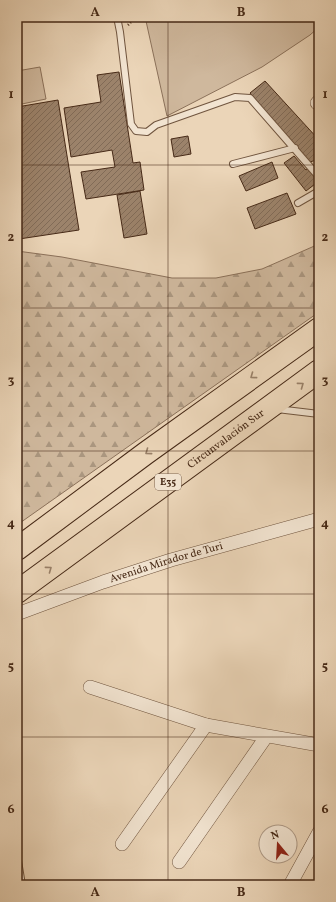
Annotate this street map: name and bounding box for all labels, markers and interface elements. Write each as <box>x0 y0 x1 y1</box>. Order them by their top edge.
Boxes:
text: A <box>90 4 100 22</box>
text: B <box>237 4 246 22</box>
text: 1 <box>8 86 14 104</box>
text: 1 <box>322 86 328 104</box>
text: 2 <box>8 229 15 247</box>
text: 2 <box>322 229 329 247</box>
one-way arrow <box>251 371 258 378</box>
text: 3 <box>8 372 15 390</box>
text: 3 <box>322 372 329 390</box>
one-way arrow <box>296 383 303 390</box>
street label: Circunvalación Sur <box>184 406 268 472</box>
one-way arrow <box>145 447 152 454</box>
road number: E35 <box>155 474 181 490</box>
text: 4 <box>7 515 15 533</box>
text: 4 <box>321 515 329 533</box>
street label: Avenida Mirador de Turi <box>108 538 225 587</box>
one-way arrow <box>44 567 51 574</box>
text: 5 <box>8 658 14 676</box>
text: 5 <box>322 658 328 676</box>
text: 6 <box>7 801 15 819</box>
text: 6 <box>321 801 329 819</box>
north arrow <box>258 824 298 864</box>
text: N <box>269 828 281 844</box>
text: A <box>90 884 100 902</box>
text: B <box>237 884 246 902</box>

